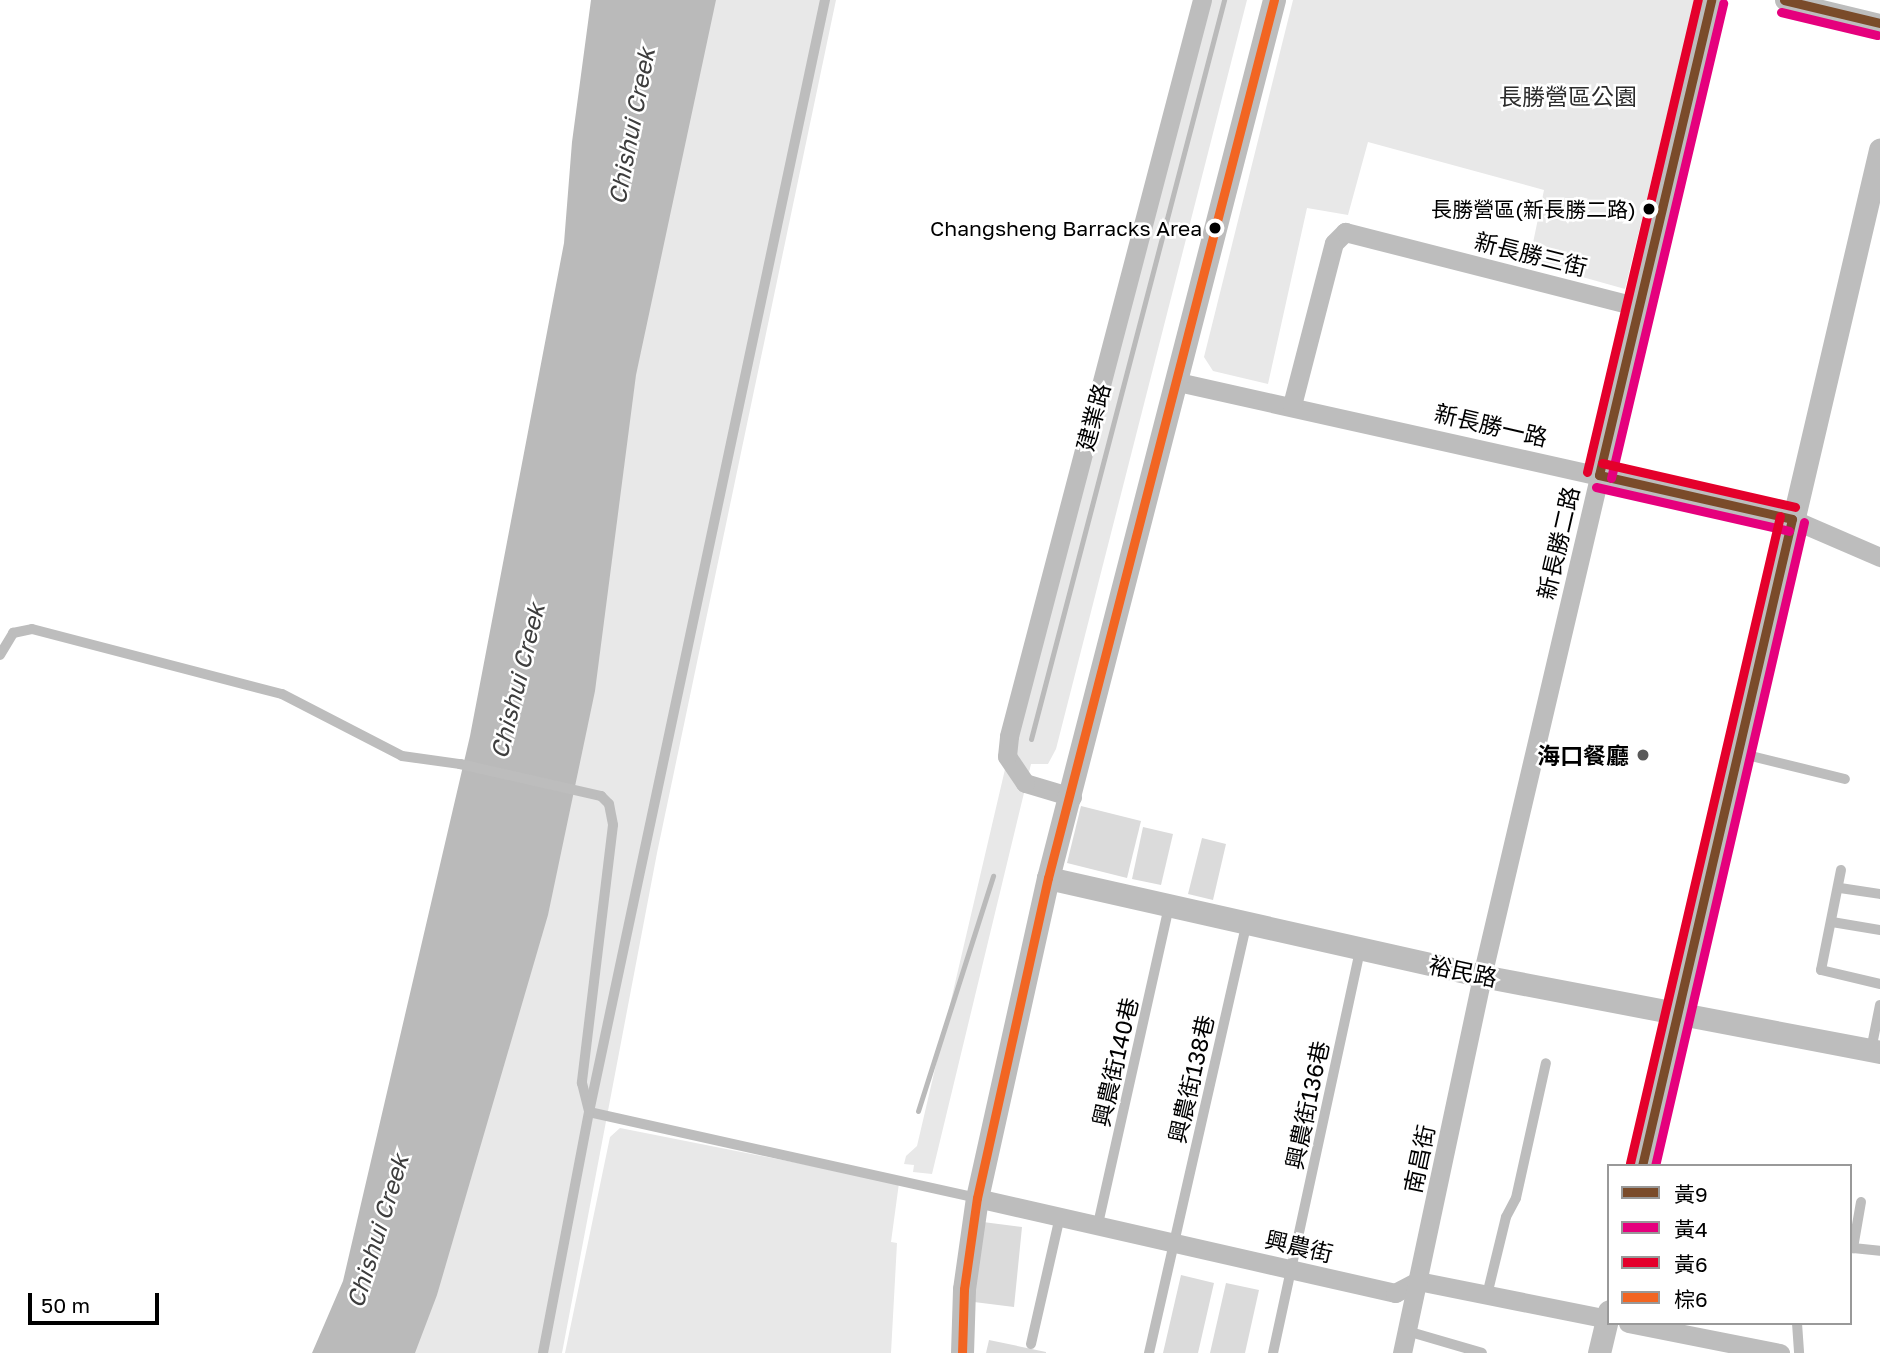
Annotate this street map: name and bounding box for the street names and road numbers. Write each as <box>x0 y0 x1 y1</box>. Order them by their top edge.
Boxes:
street label: 新長勝三街 <box>1472 227 1590 281</box>
street label: 建業路 <box>1071 380 1115 454</box>
street label: 新長勝一路 <box>1432 399 1550 451</box>
street label: 新長勝二路 <box>1532 484 1584 602</box>
street label: 裕民路 <box>1426 950 1500 992</box>
street label: 興農街140巷 <box>1087 995 1143 1129</box>
street label: 興農街138巷 <box>1163 1012 1219 1146</box>
street label: 興農街136巷 <box>1280 1038 1334 1172</box>
street label: 南昌街 <box>1398 1122 1440 1196</box>
street label: 興農街 <box>1262 1225 1336 1267</box>

